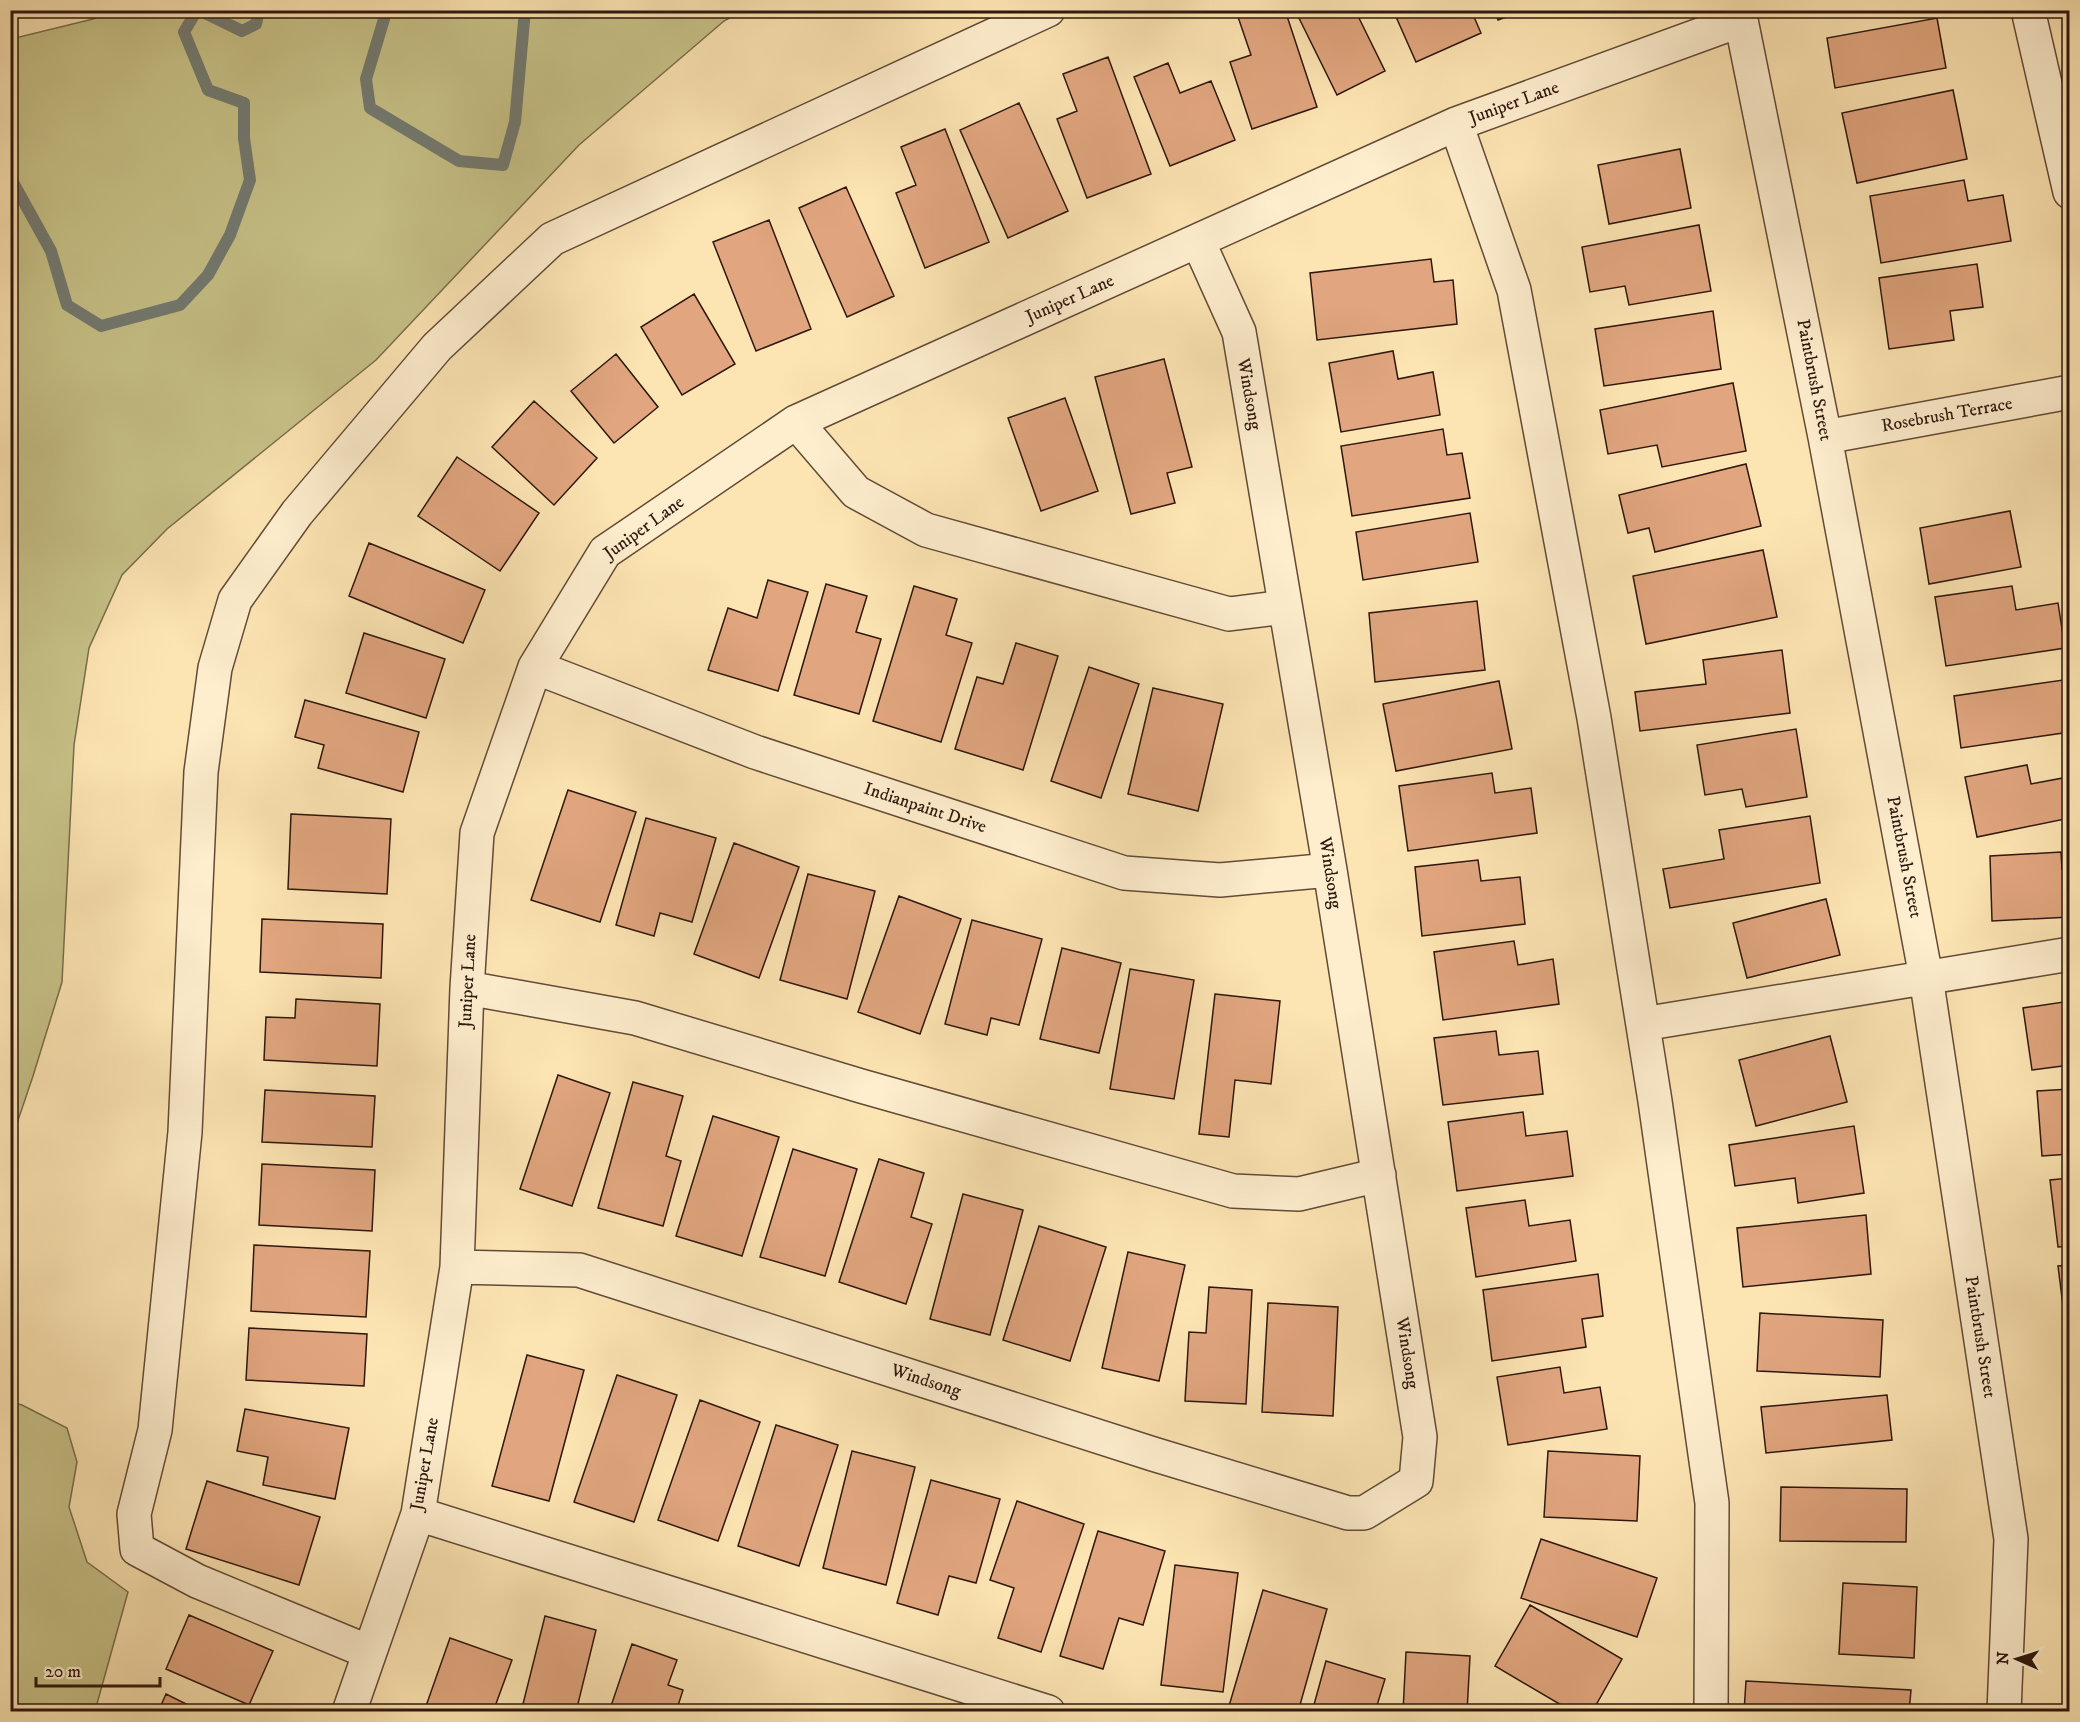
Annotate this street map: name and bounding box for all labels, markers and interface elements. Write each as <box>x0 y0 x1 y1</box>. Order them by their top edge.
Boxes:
street label: Juniper Lane <box>1464 77 1562 130</box>
street label: Juniper Lane <box>1021 270 1117 329</box>
street label: Paintbrush Street <box>1791 317 1837 443</box>
street label: Windsong <box>1232 355 1266 432</box>
street label: Rosebrush Terrace <box>1880 393 2014 437</box>
street label: Juniper Lane <box>598 491 689 566</box>
street label: Indianpaint Drive <box>861 778 989 838</box>
street label: Paintbrush Street <box>1881 794 1927 920</box>
street label: Windsong <box>1313 835 1347 911</box>
street label: Juniper Lane <box>454 933 481 1031</box>
street label: Paintbrush Street <box>1959 1274 2001 1400</box>
street label: Windsong <box>1390 1315 1424 1391</box>
street label: Windsong <box>887 1359 964 1403</box>
street label: Juniper Lane <box>406 1416 444 1514</box>
north arrow <box>1987 1629 2047 1689</box>
scale bar <box>36 1650 160 1688</box>
text: N <box>1993 1651 2013 1665</box>
text: 20 m <box>45 1661 81 1683</box>

